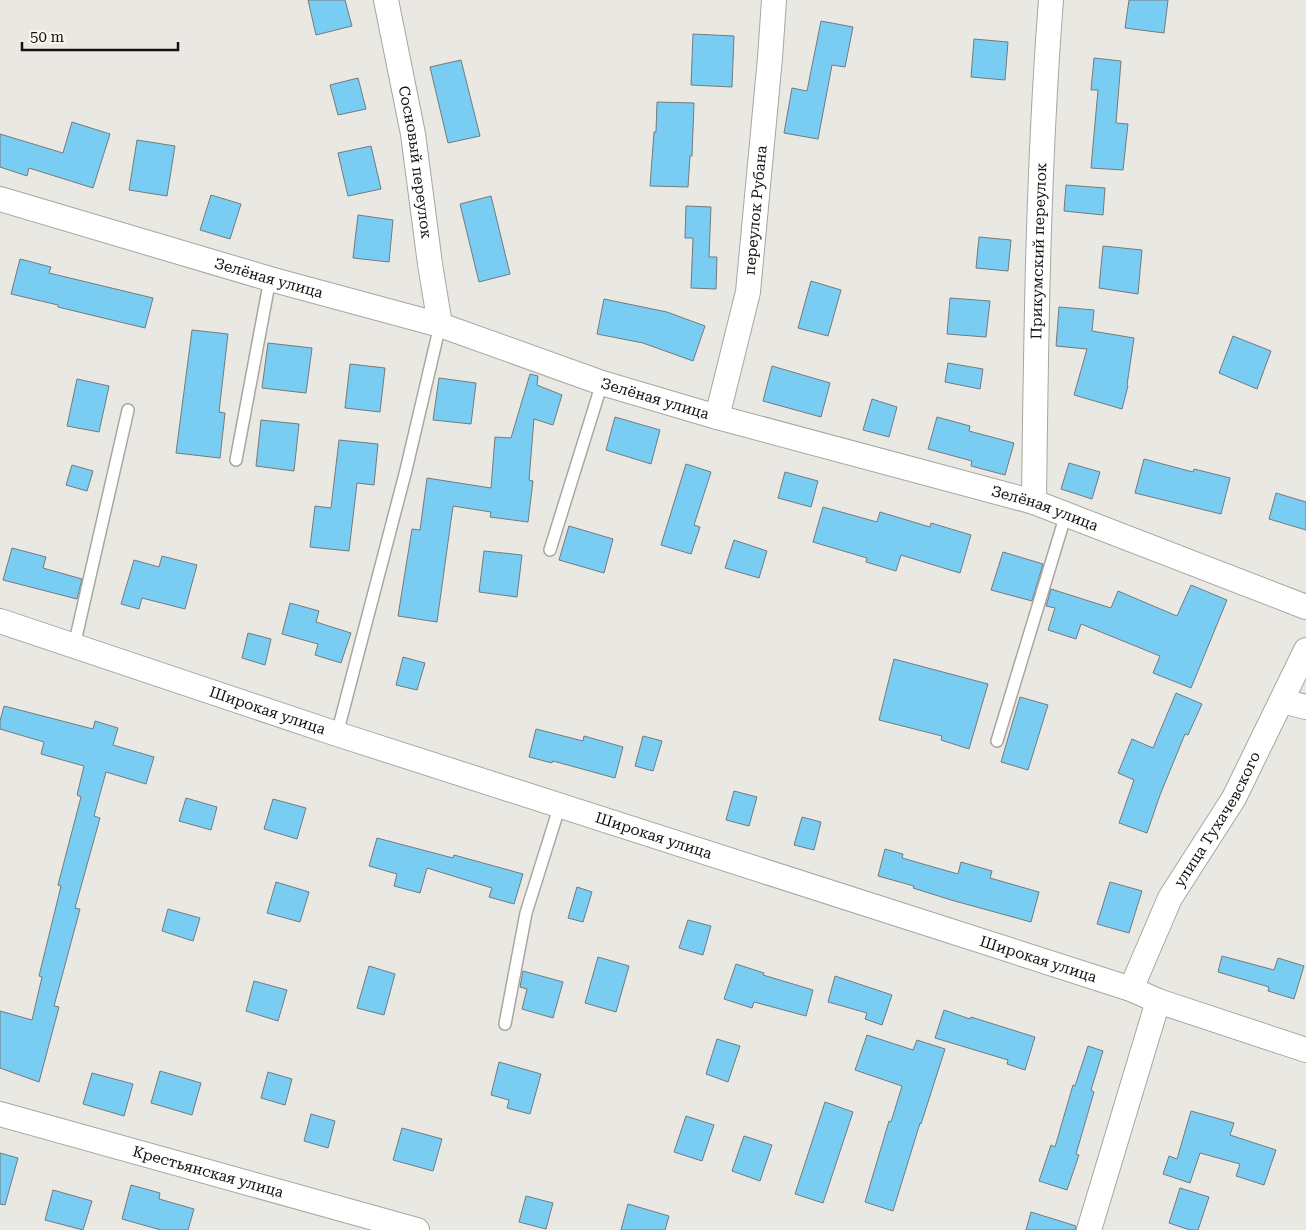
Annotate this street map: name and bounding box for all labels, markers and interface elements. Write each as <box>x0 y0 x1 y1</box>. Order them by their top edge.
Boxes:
scale bar <box>22 20 179 52</box>
text: 50 m <box>30 28 65 46</box>
street label: Сосновый переулок <box>394 84 436 240</box>
street label: переулок Рубана <box>741 144 771 276</box>
street label: Прикумский переулок <box>1027 162 1050 340</box>
street label: Зелёная улица <box>212 254 325 302</box>
street label: Зелёная улица <box>599 374 711 423</box>
street label: Зелёная улица <box>989 482 1101 535</box>
street label: Широкая улица <box>207 683 328 739</box>
street label: улица Тухачевского <box>1170 749 1264 891</box>
street label: Широкая улица <box>593 809 714 863</box>
street label: Широкая улица <box>978 932 1099 986</box>
street label: Крестьянская улица <box>131 1142 286 1201</box>

